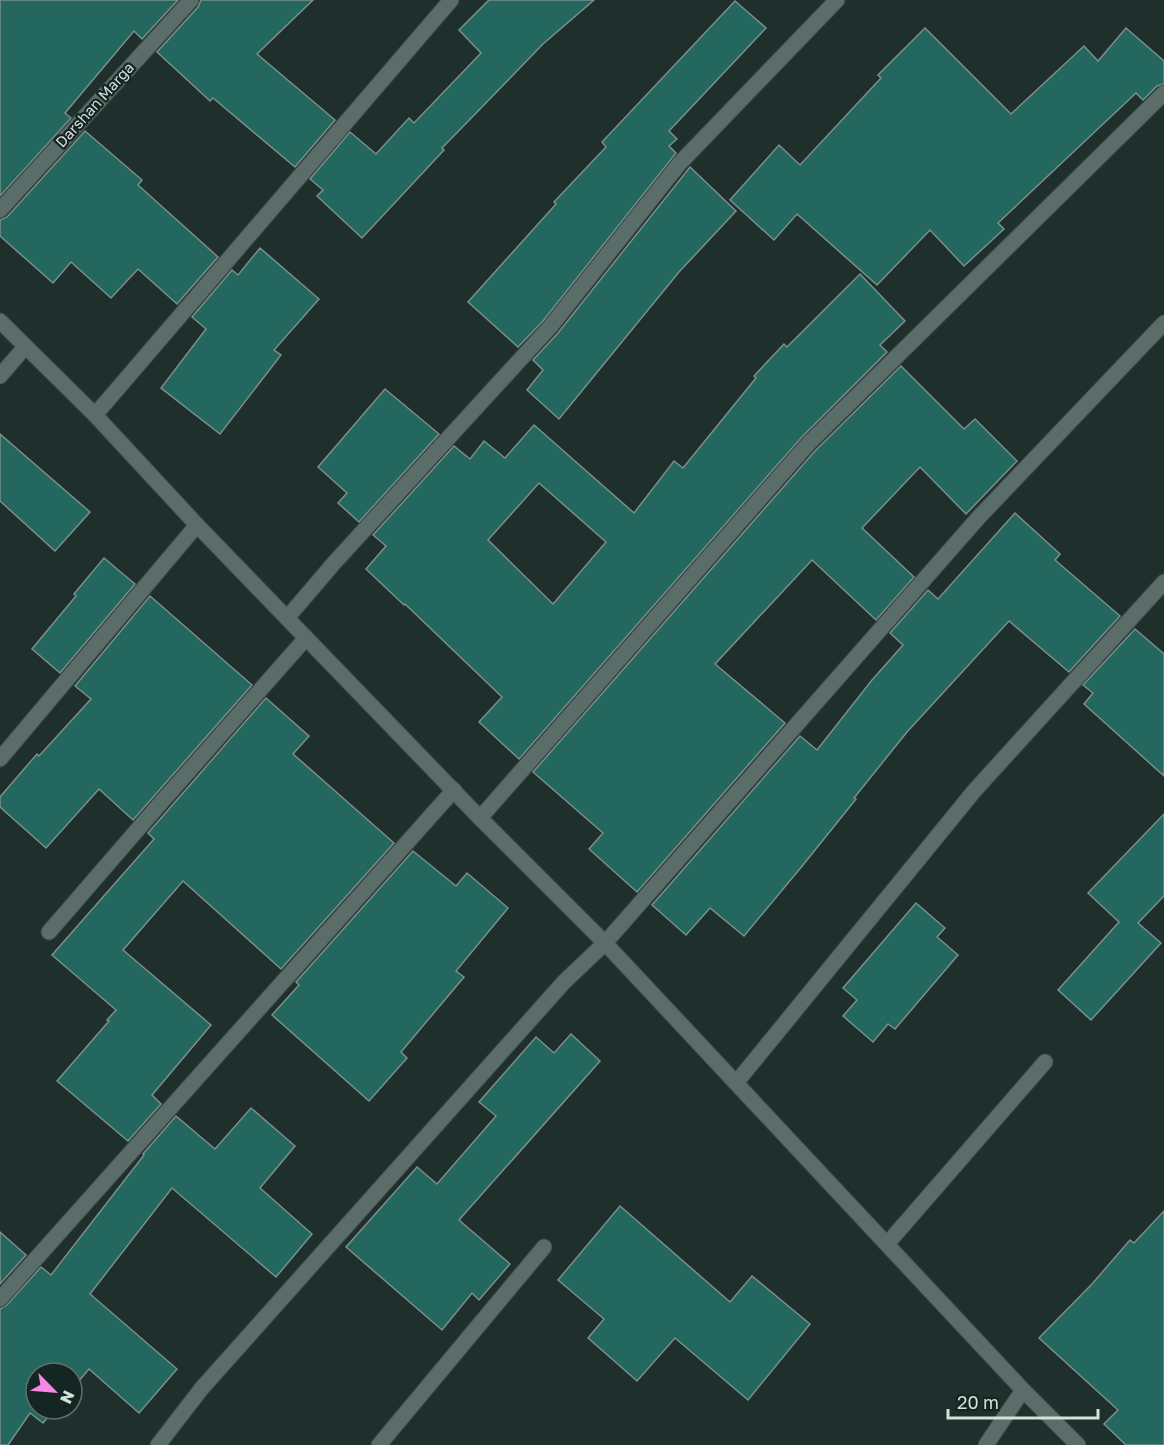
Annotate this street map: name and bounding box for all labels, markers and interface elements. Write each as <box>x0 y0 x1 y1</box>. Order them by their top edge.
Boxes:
street label: Darshan Marga <box>51 58 137 151</box>
north arrow <box>24 1361 84 1421</box>
scale bar <box>948 1382 1098 1420</box>
text: N <box>56 1388 79 1407</box>
text: 20 m <box>957 1391 999 1413</box>

